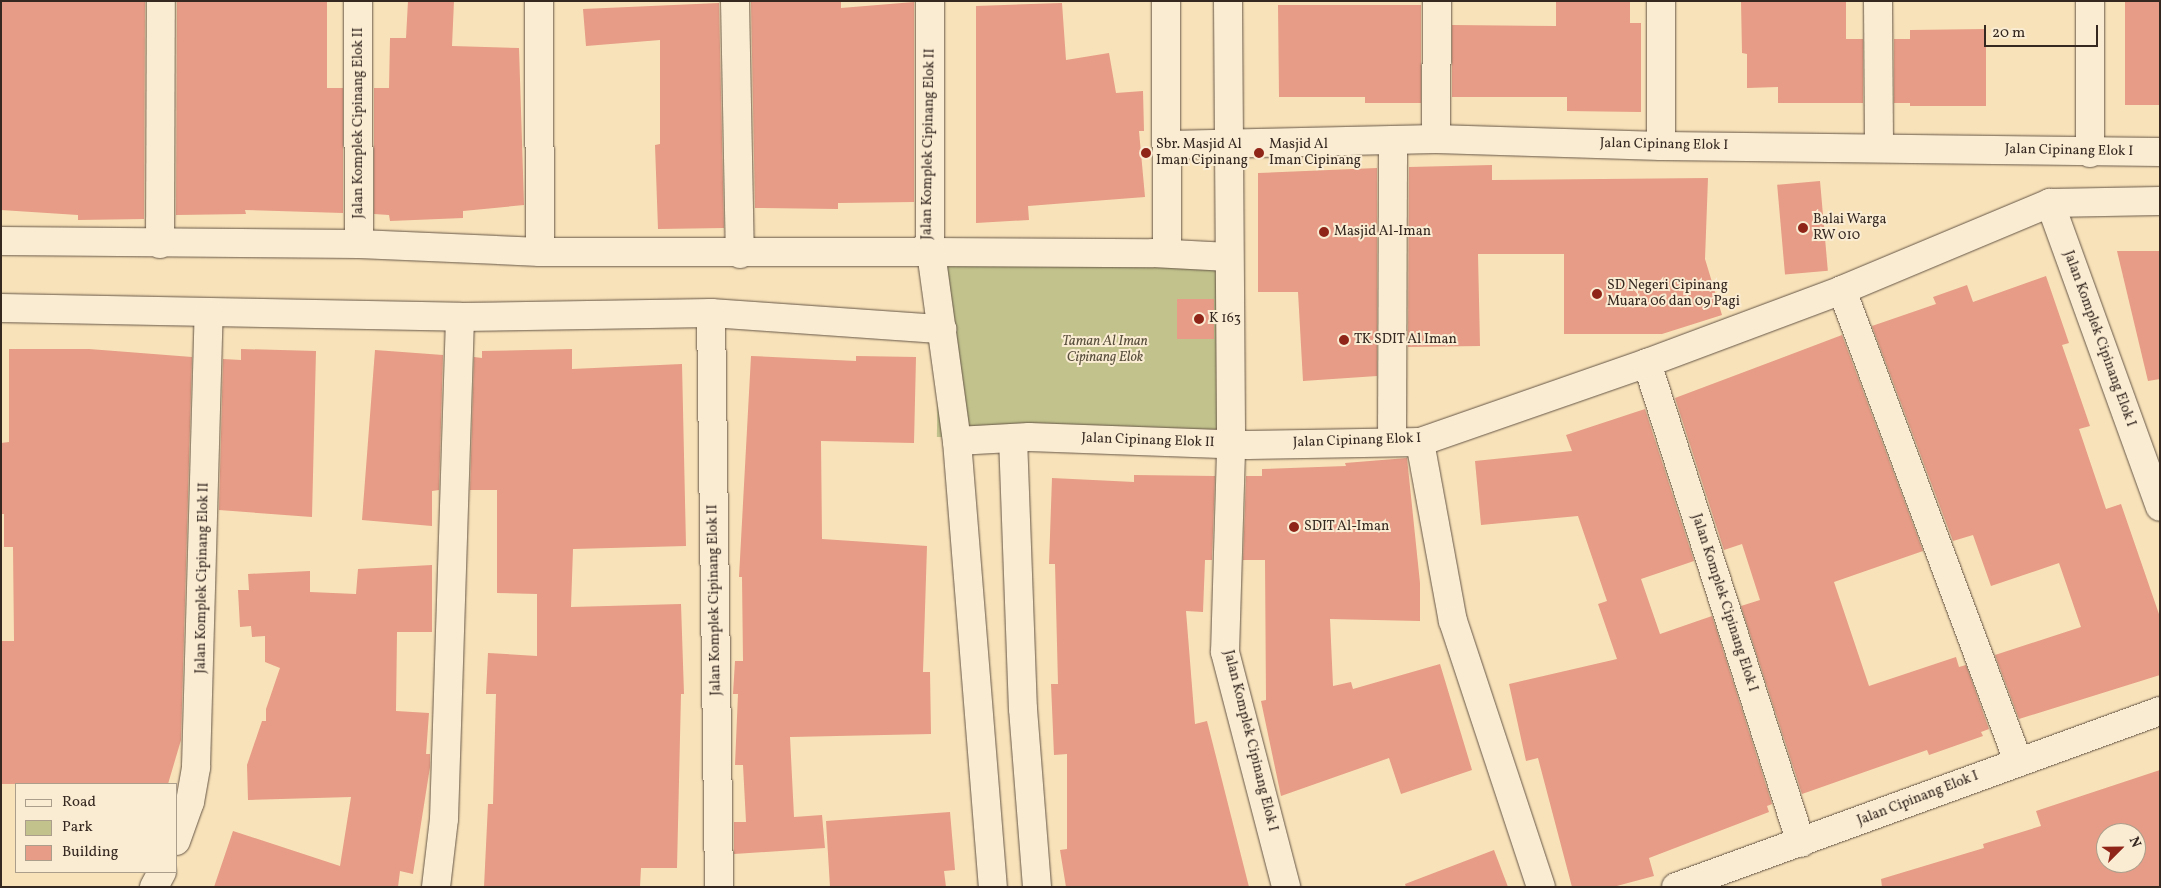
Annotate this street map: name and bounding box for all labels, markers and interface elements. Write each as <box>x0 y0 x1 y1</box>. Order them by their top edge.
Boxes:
scale bar <box>1986 15 2100 47</box>
text: 20 m <box>1992 23 2025 44</box>
street label: Jalan Komplek Cipinang Elok II <box>351 27 367 219</box>
street label: Jalan Komplek Cipinang Elok II <box>919 48 939 240</box>
street label: Jalan Cipinang Elok I <box>1600 135 1728 155</box>
place label: Sbr. Masjid Al Iman Cipinang <box>1156 137 1248 170</box>
place label: Masjid Al Iman Cipinang <box>1269 137 1361 170</box>
street label: Jalan Cipinang Elok I <box>2005 141 2133 161</box>
marker: Sbr. Masjid Al Iman Cipinang <box>1140 147 1152 159</box>
marker: Masjid Al Iman Cipinang <box>1253 147 1265 159</box>
place label: Balai Warga RW 010 <box>1813 212 1887 244</box>
marker: Balai Warga RW 010 <box>1797 222 1809 234</box>
place label: Masjid Al-Iman <box>1334 224 1431 240</box>
marker: Masjid Al-Iman <box>1318 226 1330 238</box>
street label: Jalan Komplek Cipinang Elok I <box>2059 249 2139 429</box>
place label: SD Negeri Cipinang Muara 06 dan 09 Pagi <box>1607 278 1740 310</box>
marker: SD Negeri Cipinang Muara 06 dan 09 Pagi <box>1591 288 1603 300</box>
place label: K 163 <box>1209 311 1241 327</box>
marker: K 163 <box>1193 313 1205 325</box>
place label: TK SDIT Al Iman <box>1354 332 1457 348</box>
park label: Taman Al Iman Cipinang Elok <box>1062 334 1148 367</box>
marker: TK SDIT Al Iman <box>1338 334 1350 346</box>
street label: Jalan Cipinang Elok II <box>1081 430 1215 452</box>
street label: Jalan Cipinang Elok I <box>1293 430 1421 452</box>
street label: Jalan Komplek Cipinang Elok II <box>193 482 213 674</box>
street label: Jalan Komplek Cipinang Elok II <box>705 504 725 696</box>
street label: Jalan Komplek Cipinang Elok I <box>1687 512 1761 694</box>
place label: SDIT Al-Iman <box>1304 519 1390 535</box>
marker: SDIT Al-Iman <box>1288 521 1300 533</box>
street label: Jalan Komplek Cipinang Elok I <box>1219 649 1281 833</box>
street label: Jalan Cipinang Elok I <box>1855 768 1981 830</box>
legend <box>15 783 178 873</box>
text: Road <box>62 792 96 813</box>
text: Park <box>62 817 93 838</box>
north arrow <box>2096 823 2146 873</box>
text: N <box>2124 834 2145 851</box>
text: Building <box>62 842 118 863</box>

